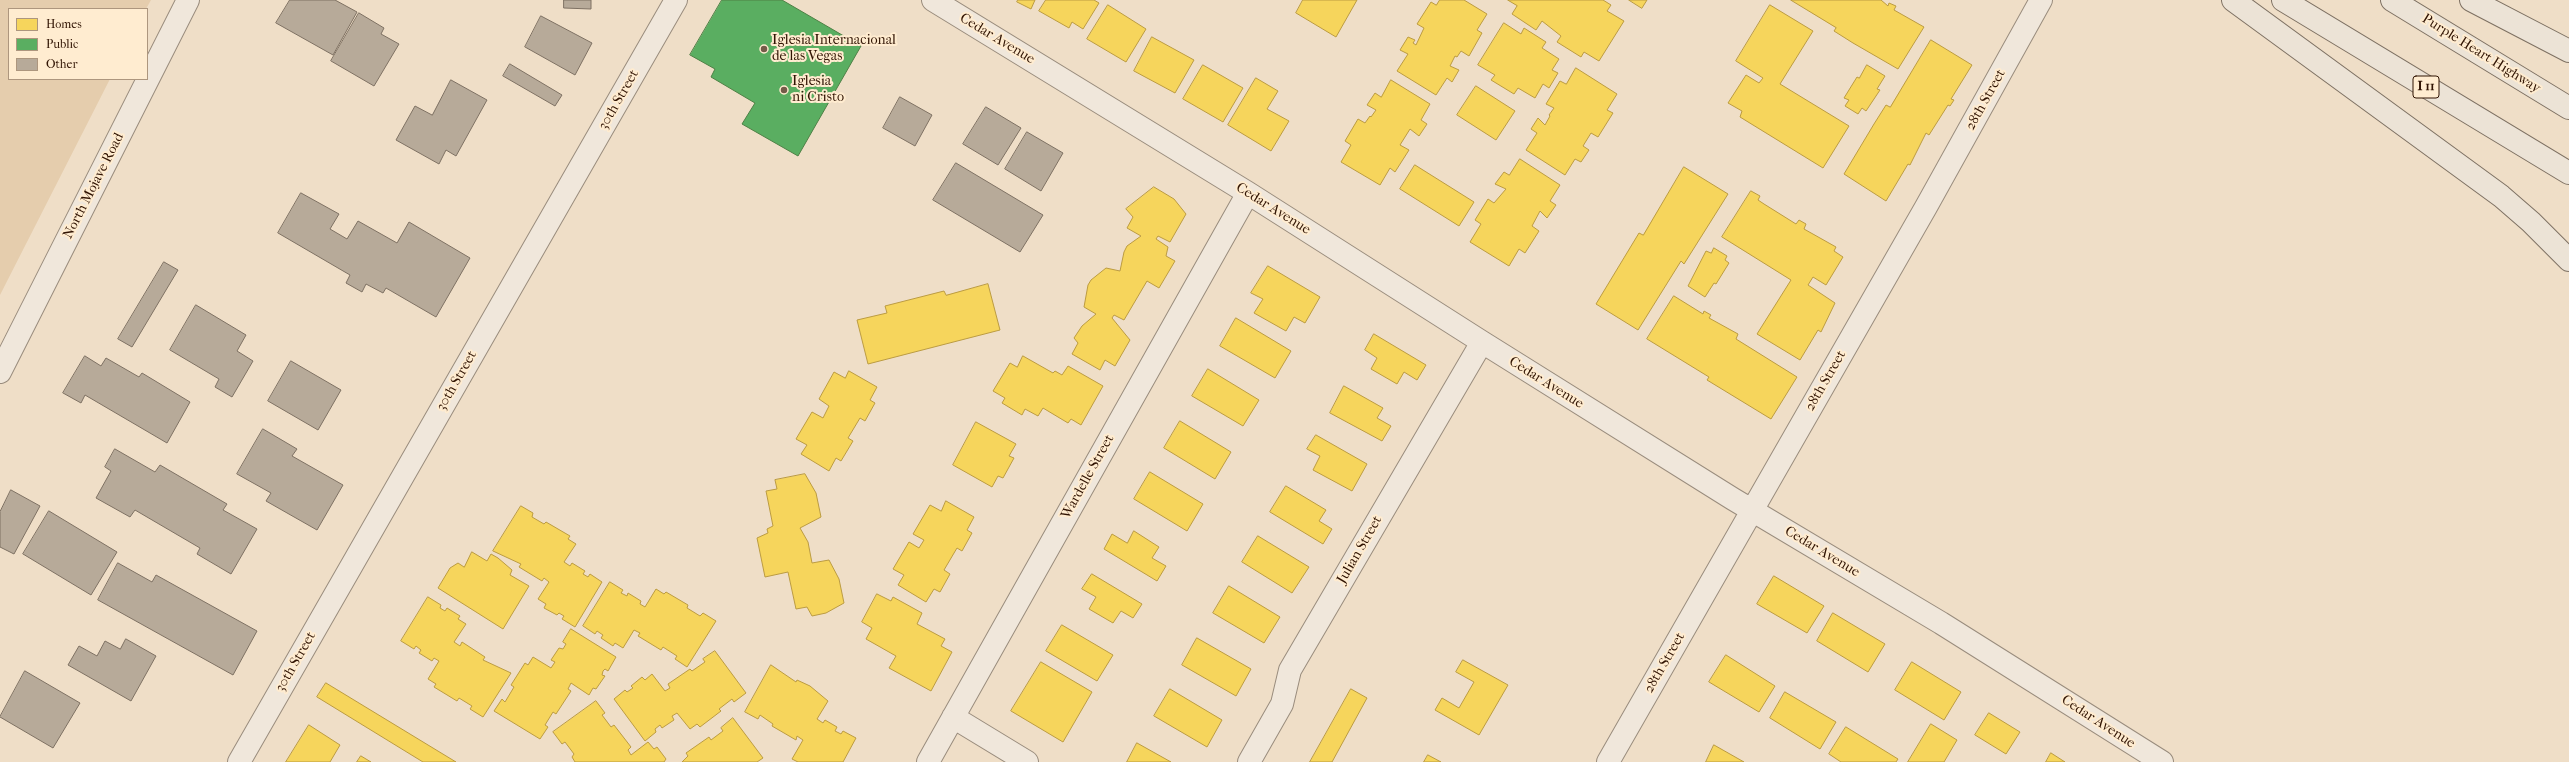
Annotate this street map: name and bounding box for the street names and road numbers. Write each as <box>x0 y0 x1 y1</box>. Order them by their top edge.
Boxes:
street label: Cedar Avenue <box>956 10 1038 68</box>
street label: Purple Heart Highway <box>2419 11 2543 97</box>
street label: 30th Street <box>595 67 643 133</box>
street label: 28th Street <box>1962 67 2010 133</box>
road number: I 11 <box>2413 76 2439 98</box>
street label: North Mojave Road <box>60 130 128 242</box>
street label: Cedar Avenue <box>1233 179 1313 239</box>
street label: 30th Street <box>433 348 481 414</box>
street label: 28th Street <box>1802 348 1850 414</box>
street label: Cedar Avenue <box>1506 353 1586 413</box>
street label: Wardelle Street <box>1058 432 1118 522</box>
street label: Julian Street <box>1334 513 1386 587</box>
street label: Cedar Avenue <box>1781 523 1863 581</box>
street label: 30th Street <box>272 629 320 695</box>
street label: 28th Street <box>1641 630 1689 696</box>
street label: Cedar Avenue <box>2058 692 2138 752</box>

